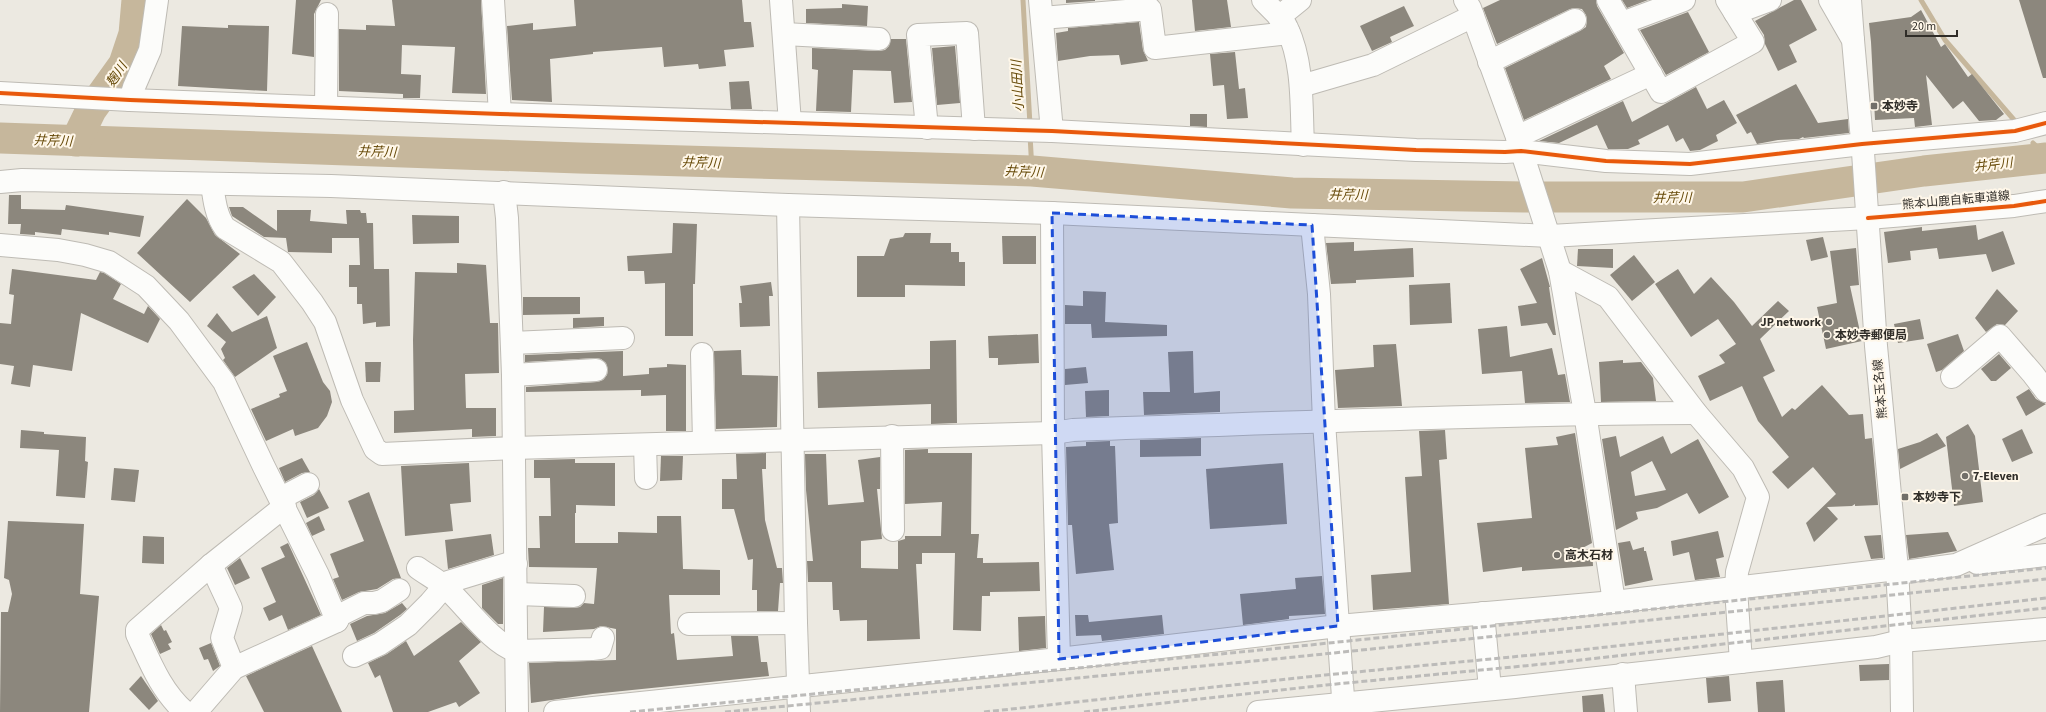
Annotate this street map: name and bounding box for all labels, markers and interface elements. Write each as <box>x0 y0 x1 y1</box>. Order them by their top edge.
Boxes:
scale bar <box>1906 12 1957 38</box>
text: 20 m <box>1912 18 1936 35</box>
water label: 麹川 <box>102 57 133 90</box>
water label: 小山田川 <box>1008 58 1028 112</box>
place label: 本妙寺 <box>1882 98 1918 115</box>
marker: 本妙寺 <box>1869 101 1879 111</box>
water label: 井芹川 <box>33 131 75 151</box>
water label: 井芹川 <box>357 142 399 162</box>
water label: 井芹川 <box>681 153 723 173</box>
water label: 井芹川 <box>1973 154 2015 176</box>
water label: 井芹川 <box>1004 162 1046 182</box>
water label: 井芹川 <box>1328 186 1370 204</box>
street label: 熊本山鹿自転車道線 <box>1902 187 2011 214</box>
water label: 井芹川 <box>1652 189 1693 207</box>
place label: JP network <box>1761 314 1821 331</box>
marker: JP network <box>1824 317 1834 327</box>
place label: 本妙寺郵便局 <box>1835 327 1907 344</box>
marker: 本妙寺郵便局 <box>1822 330 1832 340</box>
street label: 熊本玉名線 <box>1869 358 1892 420</box>
place label: 7-Eleven <box>1973 468 2019 485</box>
marker: 7-Eleven <box>1960 471 1970 481</box>
place label: 本妙寺下 <box>1913 489 1961 506</box>
marker: 本妙寺下 <box>1900 492 1910 502</box>
place label: 高木石材 <box>1565 547 1613 564</box>
marker: 高木石材 <box>1552 550 1562 560</box>

